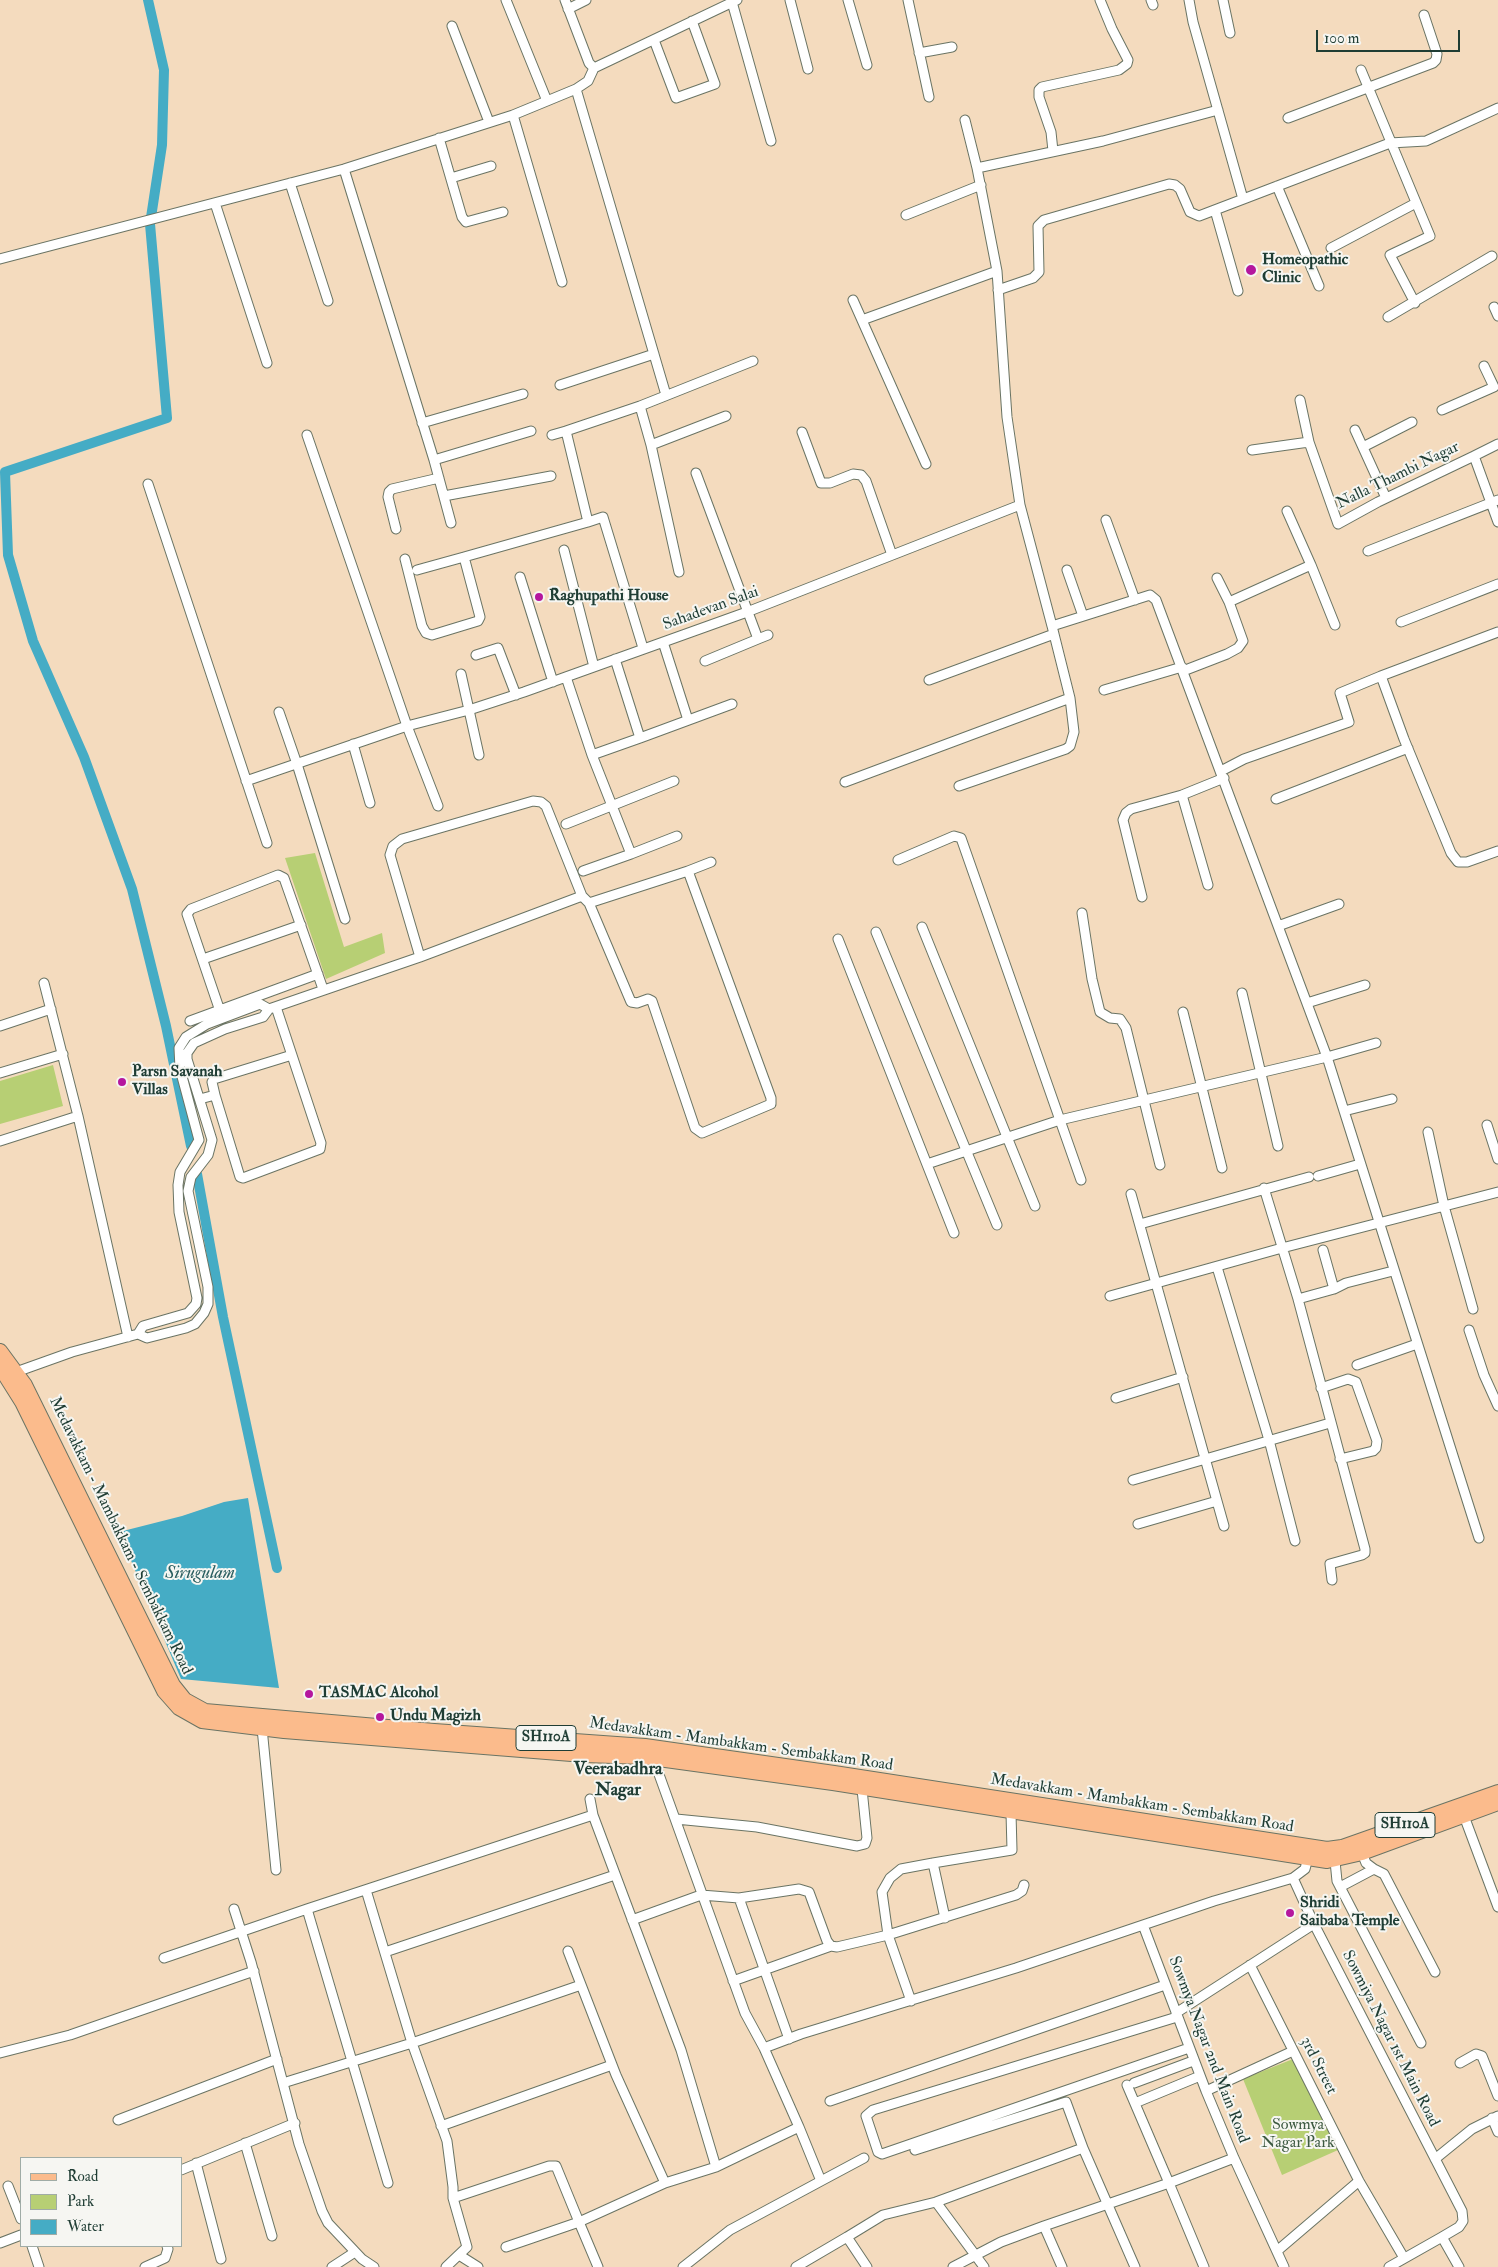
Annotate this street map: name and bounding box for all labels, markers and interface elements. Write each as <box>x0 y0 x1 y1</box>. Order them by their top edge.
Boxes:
scale bar <box>1318 20 1462 52</box>
text: 100 m <box>1324 29 1359 48</box>
place label: Homeopathic Clinic <box>1262 251 1348 289</box>
marker: Homeopathic Clinic <box>1244 263 1258 277</box>
street label: Nalla Thambi Nagar <box>1333 438 1463 514</box>
street label: Sahadevan Salai <box>661 583 761 635</box>
place label: Raghupathi House <box>549 587 668 607</box>
marker: Raghupathi House <box>533 591 545 603</box>
place label: Parsn Savanah Villas <box>132 1063 222 1101</box>
marker: Parsn Savanah Villas <box>116 1076 128 1088</box>
street label: Medavakkam - Mambakkam - Sembakkam Road <box>44 1394 196 1678</box>
water label: Sirugulam <box>165 1563 235 1585</box>
place label: TASMAC Alcohol <box>319 1684 438 1704</box>
marker: TASMAC Alcohol <box>303 1688 315 1700</box>
place label: Undu Magizh <box>390 1707 481 1727</box>
marker: Undu Magizh <box>374 1711 386 1723</box>
street label: Medavakkam - Mambakkam - Sembakkam Road <box>588 1714 894 1776</box>
road number: SH110A <box>516 1726 576 1750</box>
district label: Veerabadhra Nagar <box>573 1759 663 1802</box>
street label: Medavakkam - Mambakkam - Sembakkam Road <box>989 1771 1295 1837</box>
road number: SH110A <box>1375 1812 1435 1838</box>
place label: Shridi Saibaba Temple <box>1300 1894 1400 1932</box>
marker: Shridi Saibaba Temple <box>1284 1907 1296 1919</box>
street label: Sowmiya Nagar 1st Main Road <box>1337 1948 1443 2130</box>
street label: Sowmya Nagar 2nd Main Road <box>1163 1954 1253 2146</box>
street label: 3rd Street <box>1295 2034 1341 2098</box>
park label: Sowmya Nagar Park <box>1261 2116 1335 2154</box>
legend <box>20 2157 182 2247</box>
text: Road <box>67 2167 98 2186</box>
text: Park <box>67 2192 94 2211</box>
text: Water <box>67 2217 104 2236</box>

